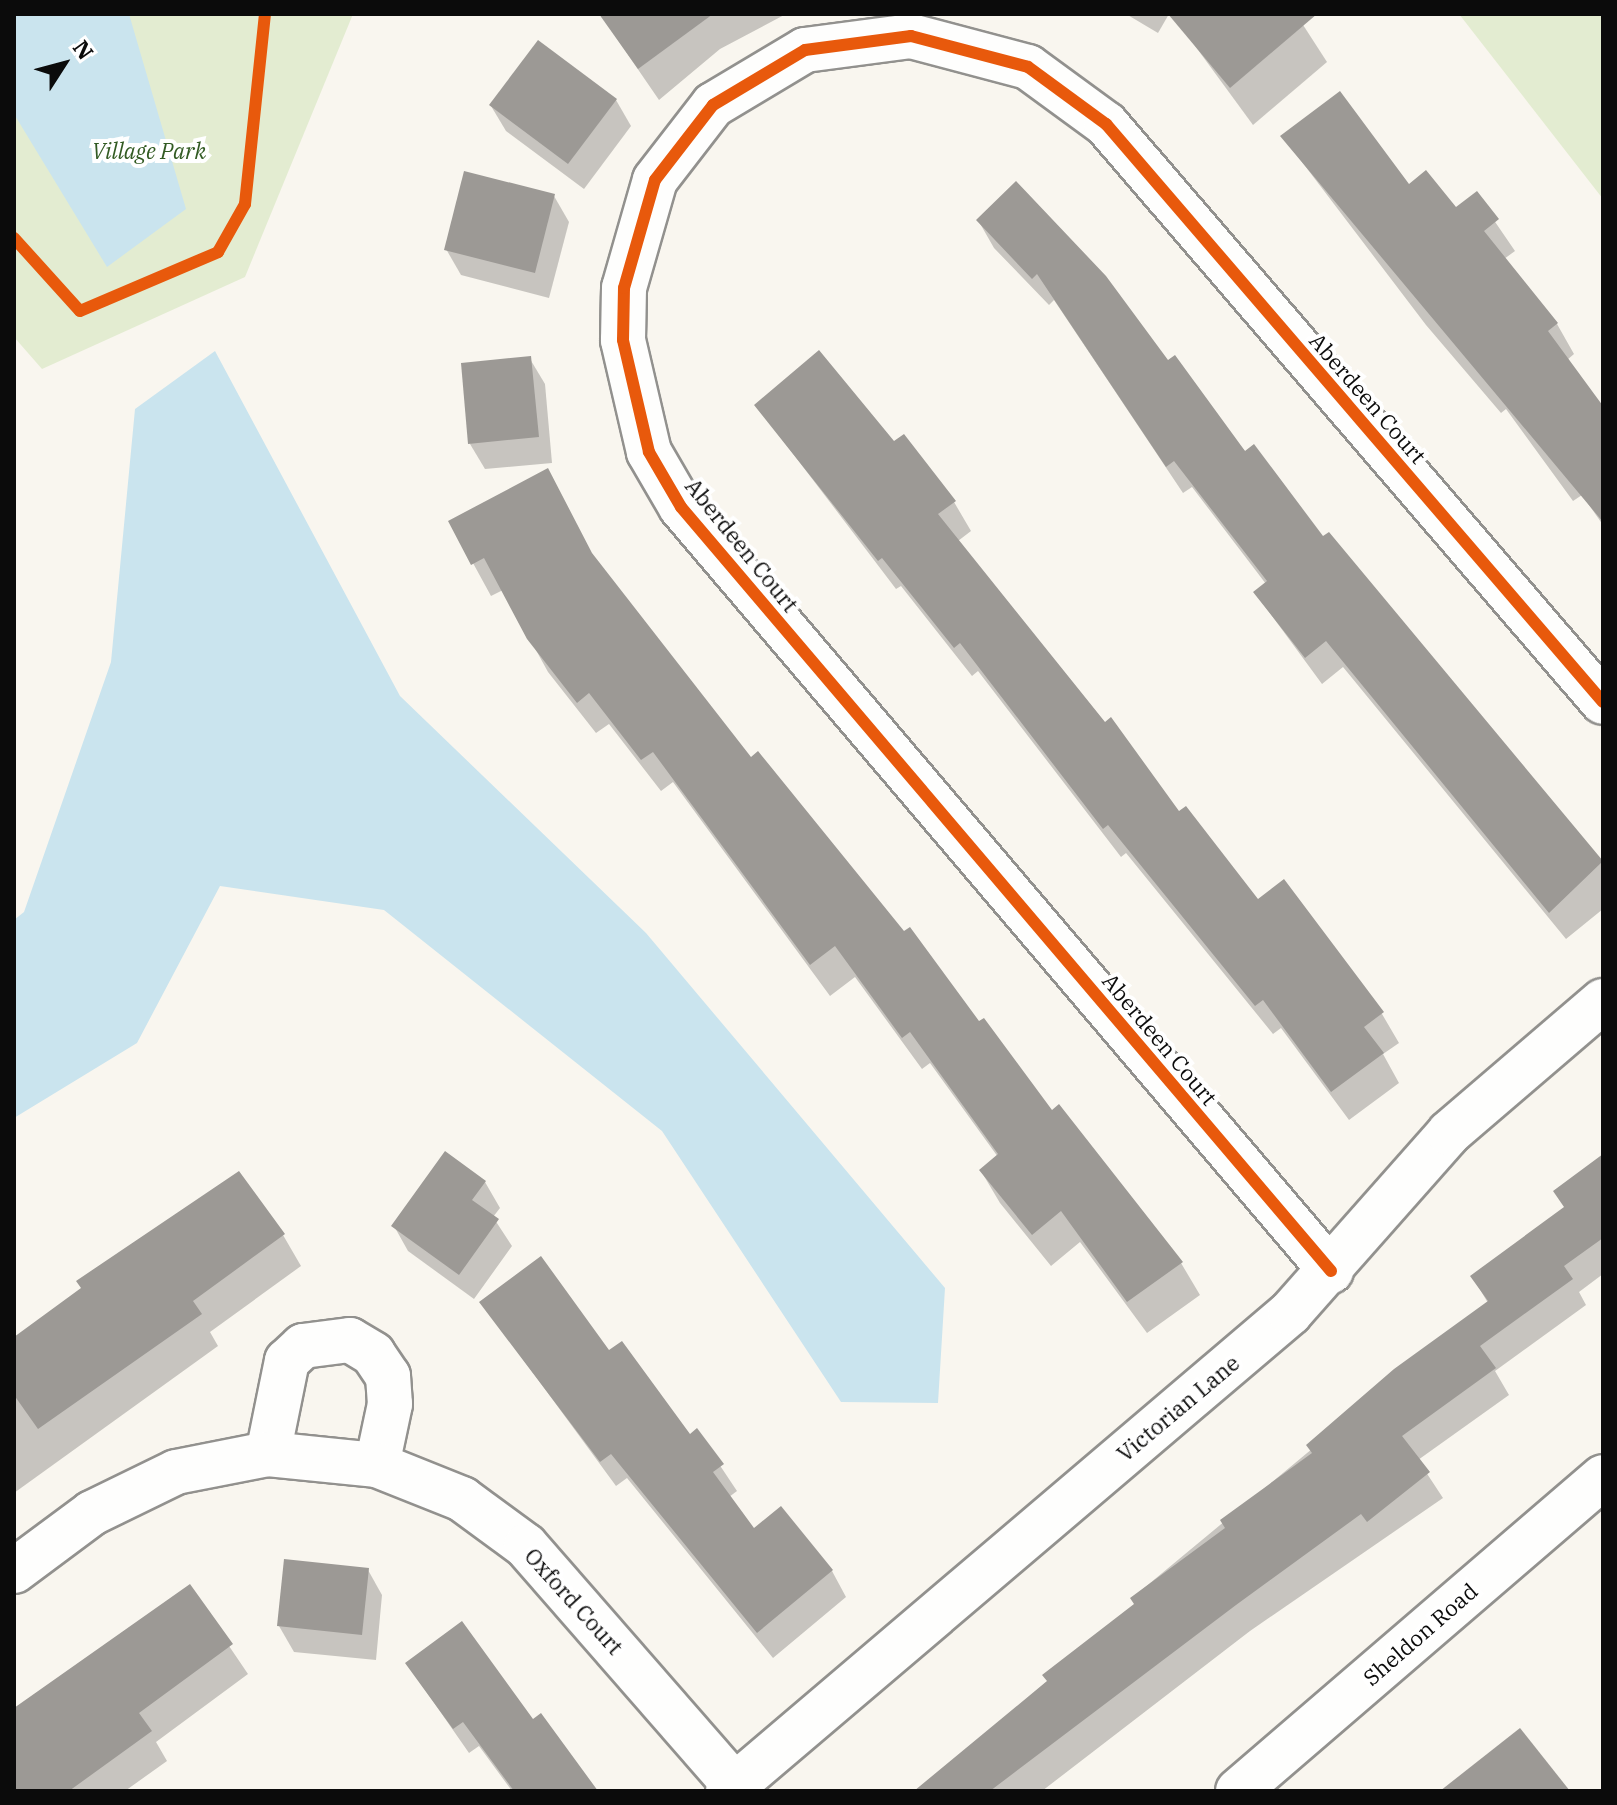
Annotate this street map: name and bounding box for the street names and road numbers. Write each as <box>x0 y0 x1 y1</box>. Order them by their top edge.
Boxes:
street label: Aberdeen Court <box>1304 327 1432 469</box>
street label: Aberdeen Court <box>680 473 804 617</box>
street label: Aberdeen Court <box>1097 968 1223 1110</box>
street label: Victorian Lane <box>1112 1349 1244 1467</box>
street label: Oxford Court <box>519 1542 629 1660</box>
street label: Sheldon Road <box>1358 1577 1482 1691</box>

